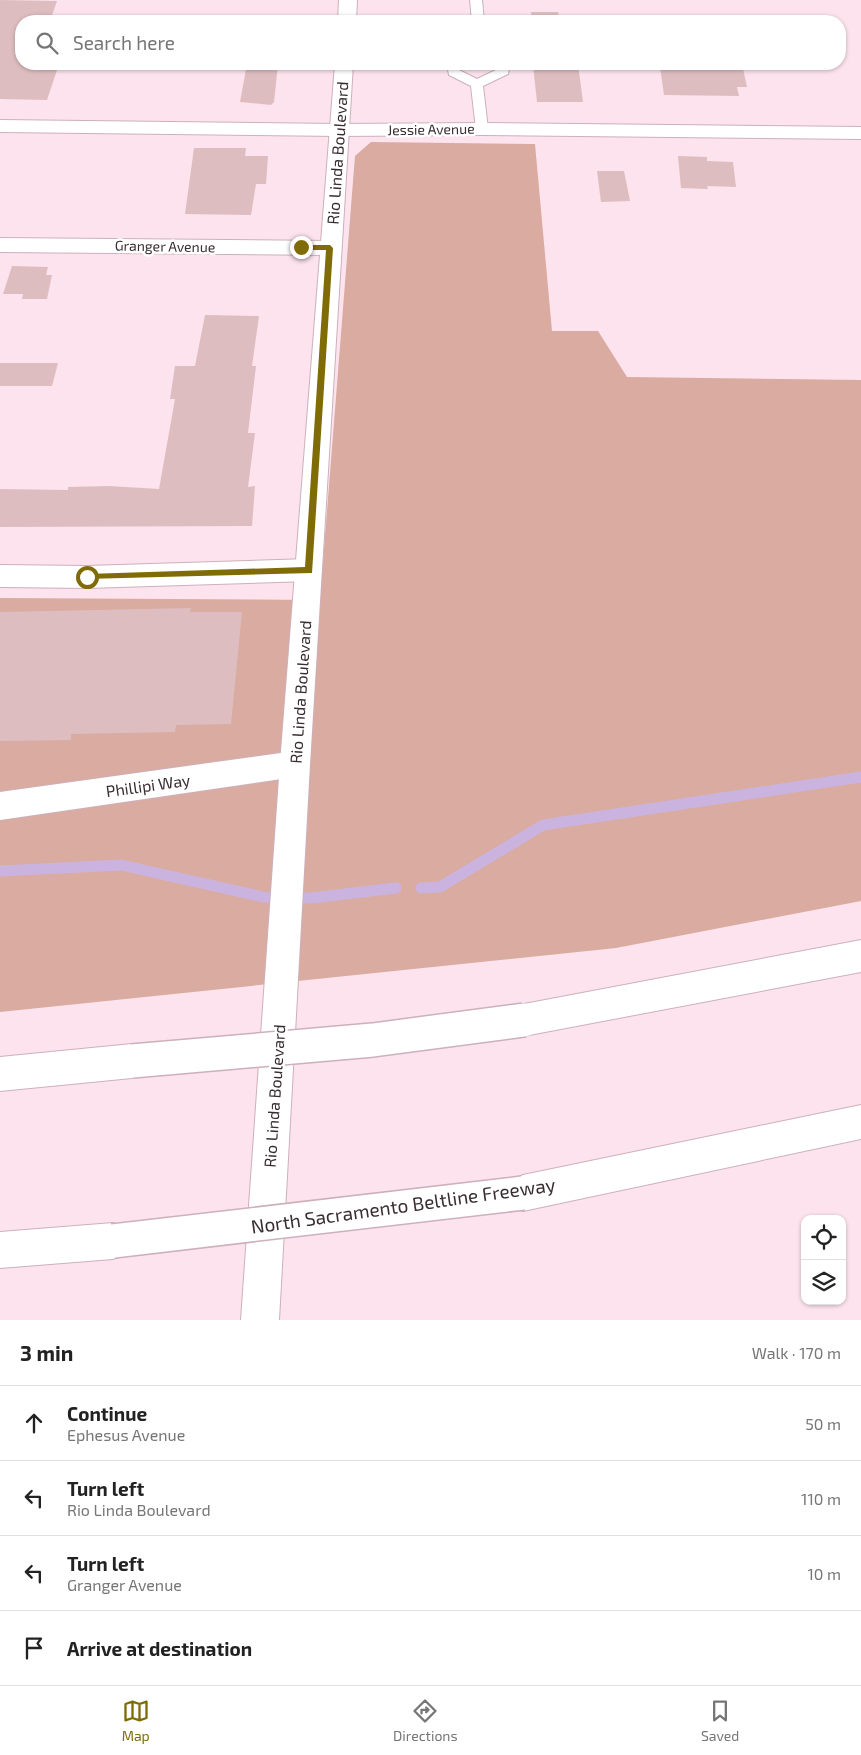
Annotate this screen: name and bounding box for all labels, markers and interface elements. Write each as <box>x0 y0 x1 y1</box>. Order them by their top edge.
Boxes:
search box <box>15 15 846 70</box>
icon: search <box>33 29 61 57</box>
text: Search here <box>73 31 175 54</box>
street label: Rio Linda Boulevard <box>323 81 351 225</box>
street label: Jessie Avenue <box>387 120 475 138</box>
route end <box>290 236 313 259</box>
street label: Granger Avenue <box>115 237 215 255</box>
route start <box>76 566 99 589</box>
street label: Rio Linda Boulevard <box>286 620 314 764</box>
street label: Phillipi Way <box>105 770 192 800</box>
street label: Rio Linda Boulevard <box>260 1024 288 1168</box>
street label: North Sacramento Beltline Freeway <box>249 1172 557 1238</box>
map controls <box>801 1215 846 1305</box>
button: locate <box>801 1215 846 1260</box>
button: layers <box>801 1260 846 1305</box>
text: 3 min <box>20 1340 73 1365</box>
text: Walk · 170 m <box>752 1343 841 1362</box>
text: Continue <box>67 1402 147 1425</box>
icon: ahead <box>20 1409 48 1437</box>
text: 50 m <box>805 1414 841 1433</box>
text: Ephesus Avenue <box>67 1425 185 1444</box>
text: Turn left <box>67 1477 144 1500</box>
icon: left <box>20 1484 48 1512</box>
text: 110 m <box>801 1489 841 1508</box>
text: Rio Linda Boulevard <box>67 1500 211 1519</box>
text: Turn left <box>67 1552 144 1575</box>
icon: left <box>20 1559 48 1587</box>
text: 10 m <box>807 1564 841 1583</box>
text: Granger Avenue <box>67 1575 182 1594</box>
icon: arrive <box>20 1634 48 1662</box>
text: Arrive at destination <box>67 1637 252 1660</box>
tab: Map <box>122 1697 150 1744</box>
tab: Directions <box>393 1697 458 1744</box>
tab: Saved <box>701 1697 739 1744</box>

